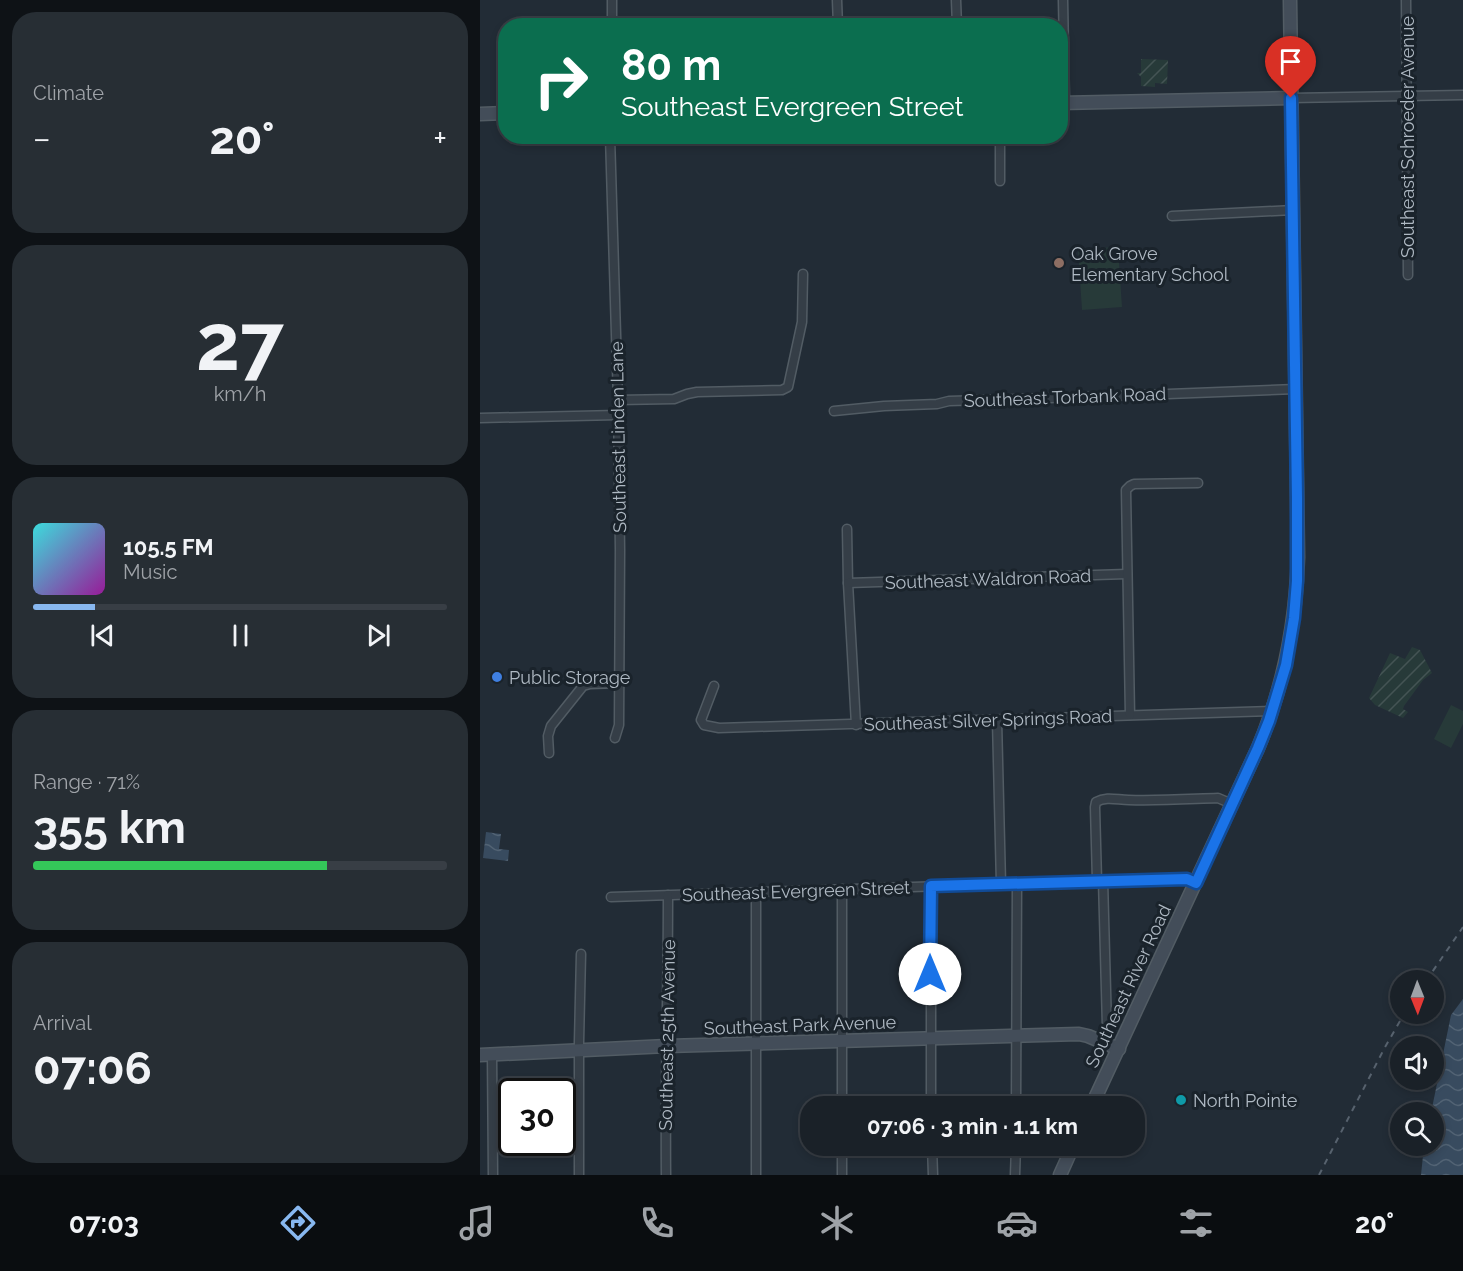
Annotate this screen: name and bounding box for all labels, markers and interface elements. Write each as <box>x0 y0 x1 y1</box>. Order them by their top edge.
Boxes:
street label: Southeast Schroeder Avenue <box>1397 16 1418 258</box>
pin <box>1265 36 1316 98</box>
text: 80 m <box>621 41 721 90</box>
icon: right <box>522 42 600 120</box>
icon: arrive <box>1274 45 1307 78</box>
text: Climate <box>33 81 104 105</box>
text: Southeast Evergreen Street <box>621 91 963 122</box>
text: 20° <box>209 112 275 165</box>
text: − <box>33 119 51 158</box>
text: + <box>433 119 447 158</box>
place label: Oak Grove Elementary School <box>1071 243 1229 285</box>
marker: Oak Grove Elementary School <box>1052 256 1066 270</box>
text: 27 <box>196 297 284 388</box>
street label: Southeast Linden Lane <box>606 341 630 533</box>
text: km/h <box>214 382 266 406</box>
street label: Southeast Torbank Road <box>963 383 1167 411</box>
text: 105.5 FM <box>123 534 214 560</box>
text: Music <box>123 560 177 584</box>
street label: Southeast Waldron Road <box>884 565 1092 593</box>
icon: previous <box>86 619 119 652</box>
icon: pause <box>224 619 257 652</box>
icon: next <box>362 619 395 652</box>
place label: Public Storage <box>509 667 631 688</box>
marker: Public Storage <box>490 670 504 684</box>
street label: Southeast Silver Springs Road <box>863 705 1113 735</box>
text: Range · 71% <box>33 770 140 794</box>
text: 355 km <box>33 801 186 854</box>
street label: Southeast Evergreen Street <box>682 877 910 905</box>
street label: Southeast River Road <box>1081 901 1175 1071</box>
street label: Southeast 25th Avenue <box>655 939 679 1131</box>
position arrow <box>898 942 962 1006</box>
north arrow <box>1390 970 1444 1024</box>
map controls <box>1390 970 1444 1156</box>
text: Arrival <box>33 1011 92 1035</box>
street label: Southeast Park Avenue <box>703 1011 897 1039</box>
button: sound <box>1390 1036 1444 1090</box>
text: 07:06 <box>33 1042 152 1095</box>
speed limit sign: 30 <box>498 1078 576 1156</box>
place label: North Pointe <box>1193 1090 1298 1111</box>
marker: North Pointe <box>1174 1093 1188 1107</box>
button: search <box>1390 1102 1444 1156</box>
text: 07:06 · 3 min · 1.1 km <box>867 1113 1078 1139</box>
icon: directions <box>277 1202 319 1244</box>
icon: music <box>456 1202 498 1244</box>
icon: phone <box>636 1202 678 1244</box>
icon: climate <box>816 1202 858 1244</box>
icon: car <box>996 1202 1038 1244</box>
icon: filters <box>1175 1202 1217 1244</box>
text: 07:03 <box>69 1208 139 1239</box>
text: 20° <box>1355 1208 1394 1239</box>

